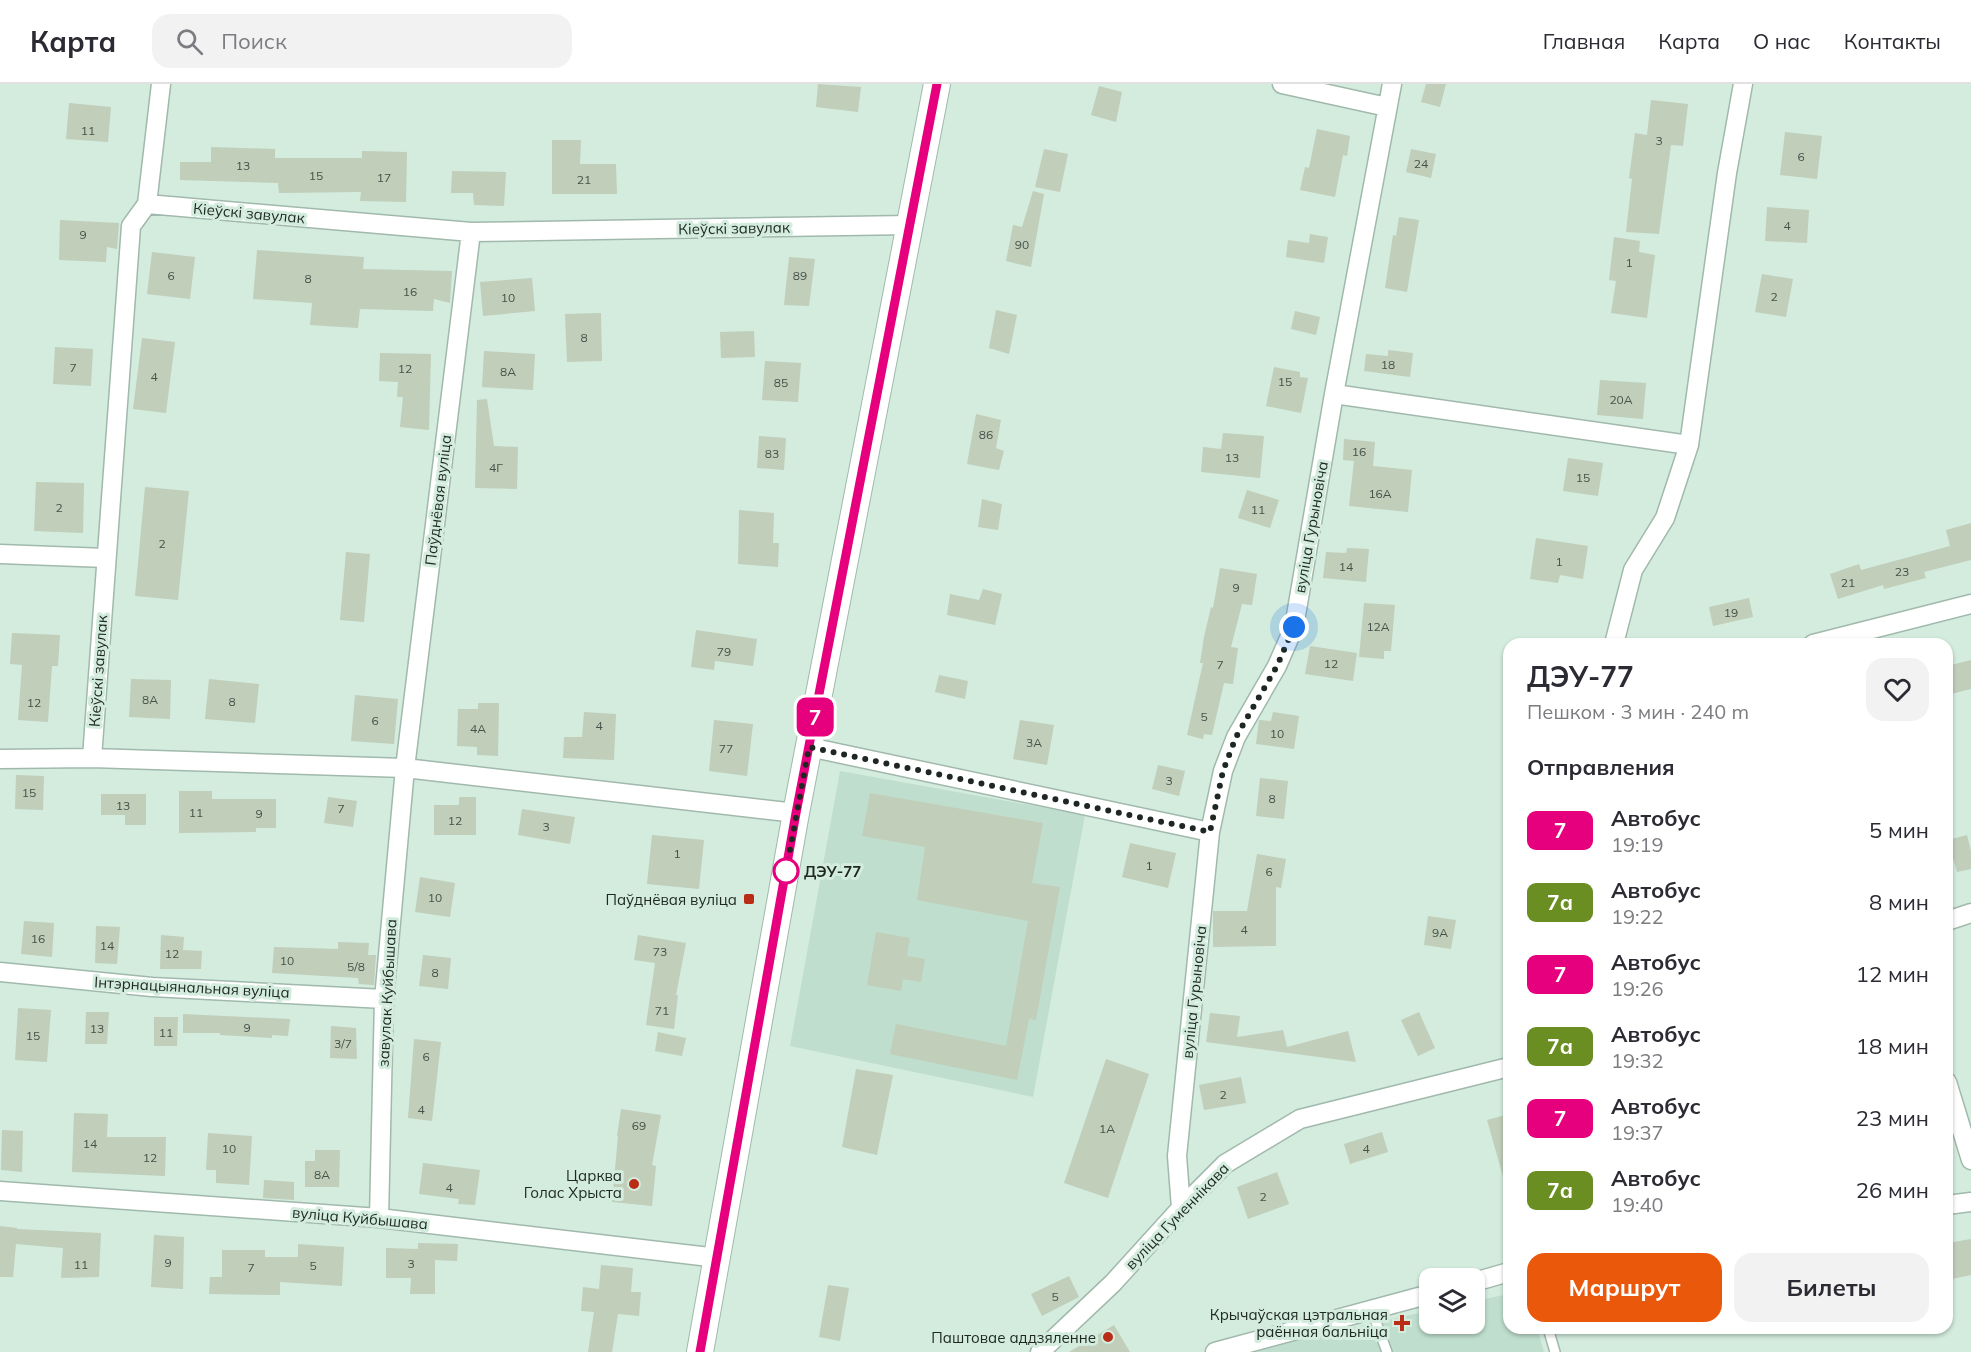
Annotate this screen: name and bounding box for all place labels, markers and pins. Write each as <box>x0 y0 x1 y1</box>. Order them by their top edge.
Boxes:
marker: ДЭУ-77 <box>773 858 799 884</box>
place label: ДЭУ-77 <box>804 862 861 881</box>
place label: Паўднёвая вуліца <box>605 890 737 909</box>
marker: Паўднёвая вуліца <box>742 892 756 906</box>
place label: Царква Голас Хрыста <box>524 1166 622 1202</box>
marker: Царква Голас Хрыста <box>627 1177 641 1191</box>
place label: Крычаўская цэтральная раённая бальніца <box>1210 1305 1388 1341</box>
marker: Крычаўская цэтральная раённая бальніца <box>1393 1314 1411 1332</box>
place label: Паштовае аддзяленне <box>931 1328 1096 1347</box>
marker: Паштовае аддзяленне <box>1101 1330 1115 1344</box>

